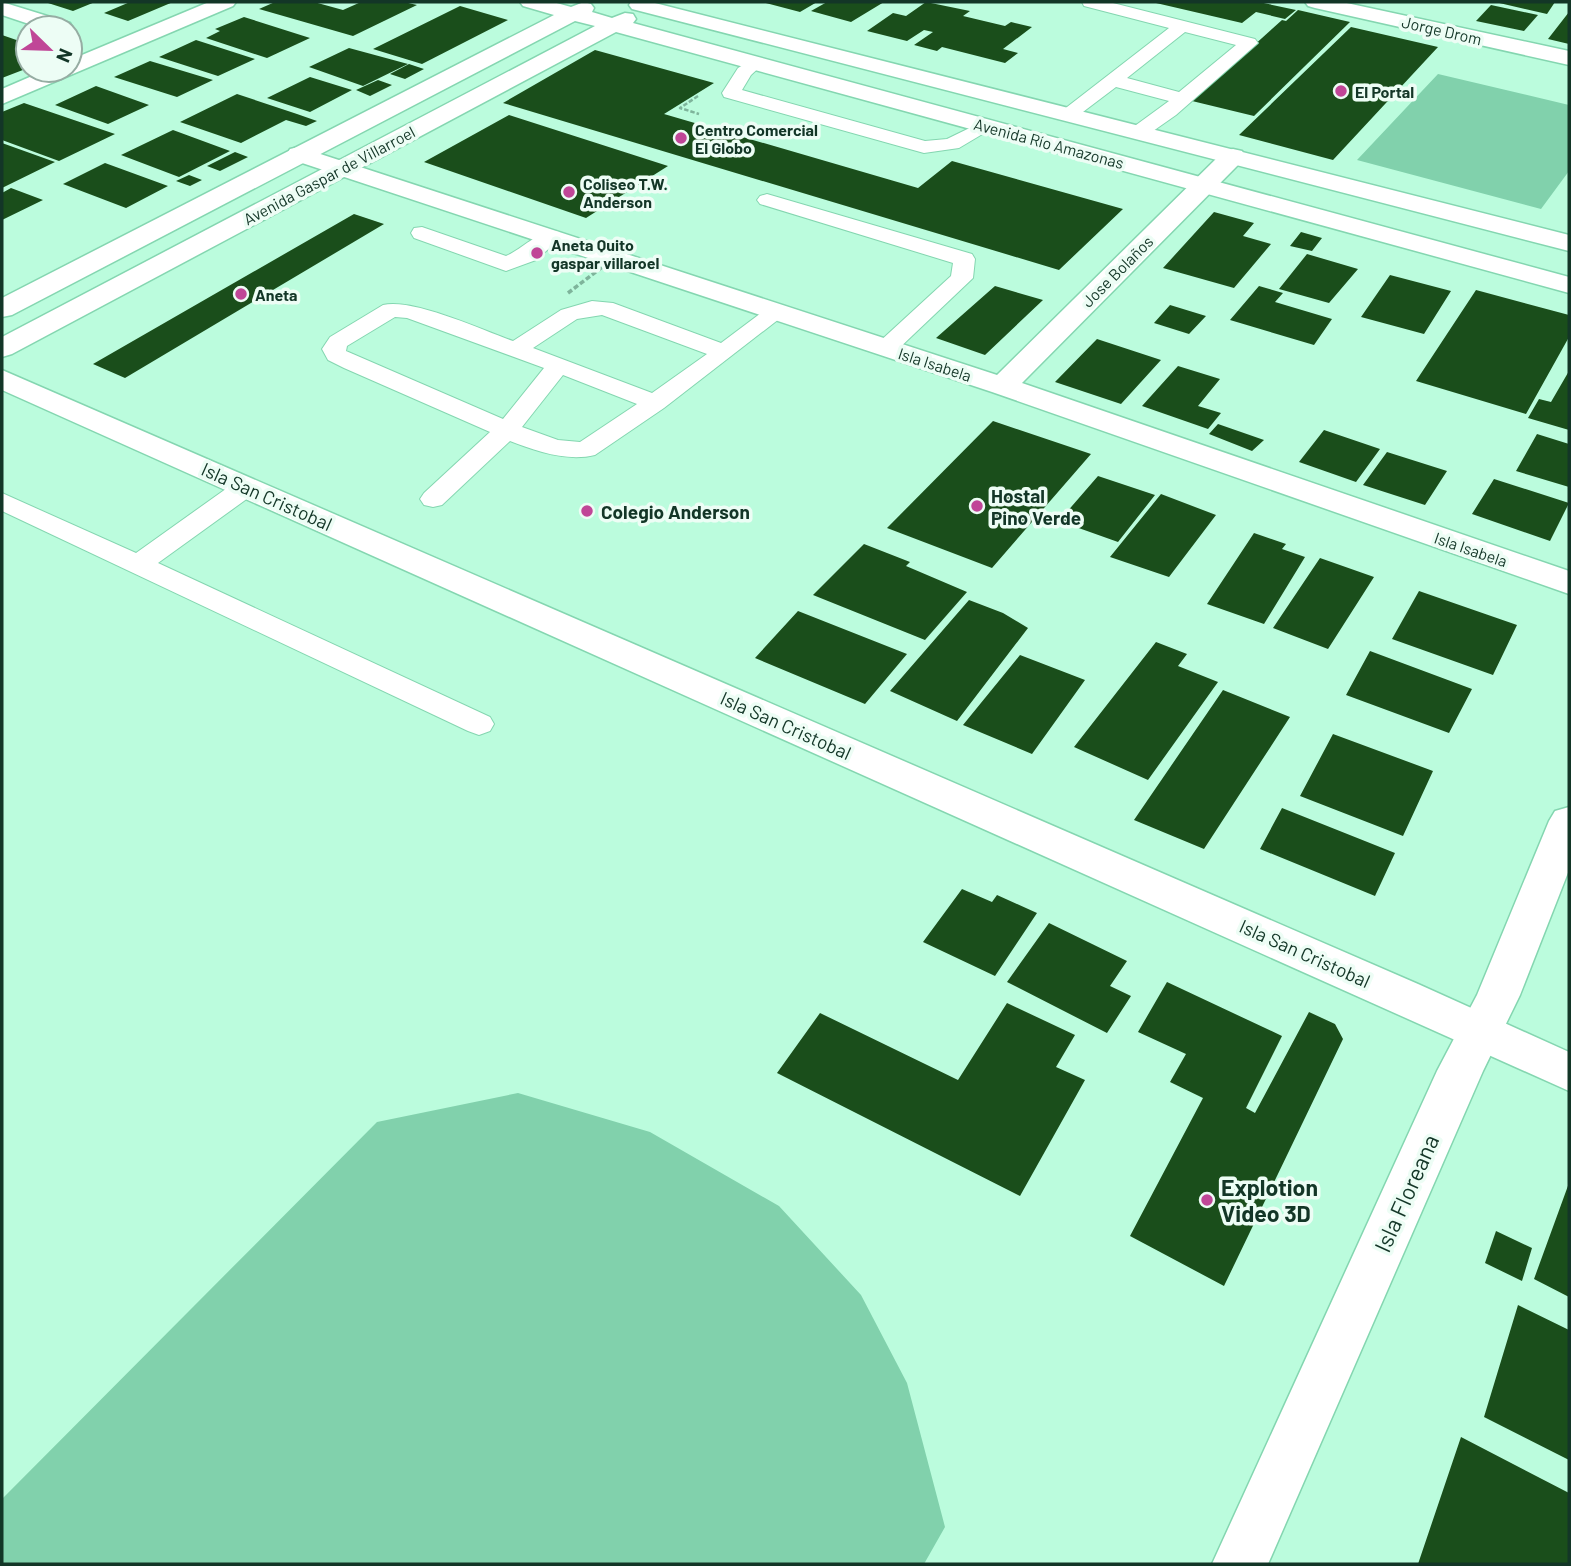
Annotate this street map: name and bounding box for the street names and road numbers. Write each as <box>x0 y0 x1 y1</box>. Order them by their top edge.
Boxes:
street label: Jorge Drom <box>1400 12 1484 48</box>
street label: Avenida Río Amazonas <box>972 114 1126 172</box>
street label: Avenida Gaspar de Villarroel <box>240 122 418 228</box>
street label: Jose Bolaños <box>1077 231 1157 311</box>
street label: Isla Isabela <box>896 343 974 385</box>
street label: Isla San Cristobal <box>198 457 336 535</box>
street label: Isla Isabela <box>1432 528 1510 570</box>
street label: Isla San Cristobal <box>717 686 855 764</box>
street label: Isla San Cristobal <box>1236 914 1374 992</box>
street label: Isla Floreana <box>1368 1130 1444 1256</box>

